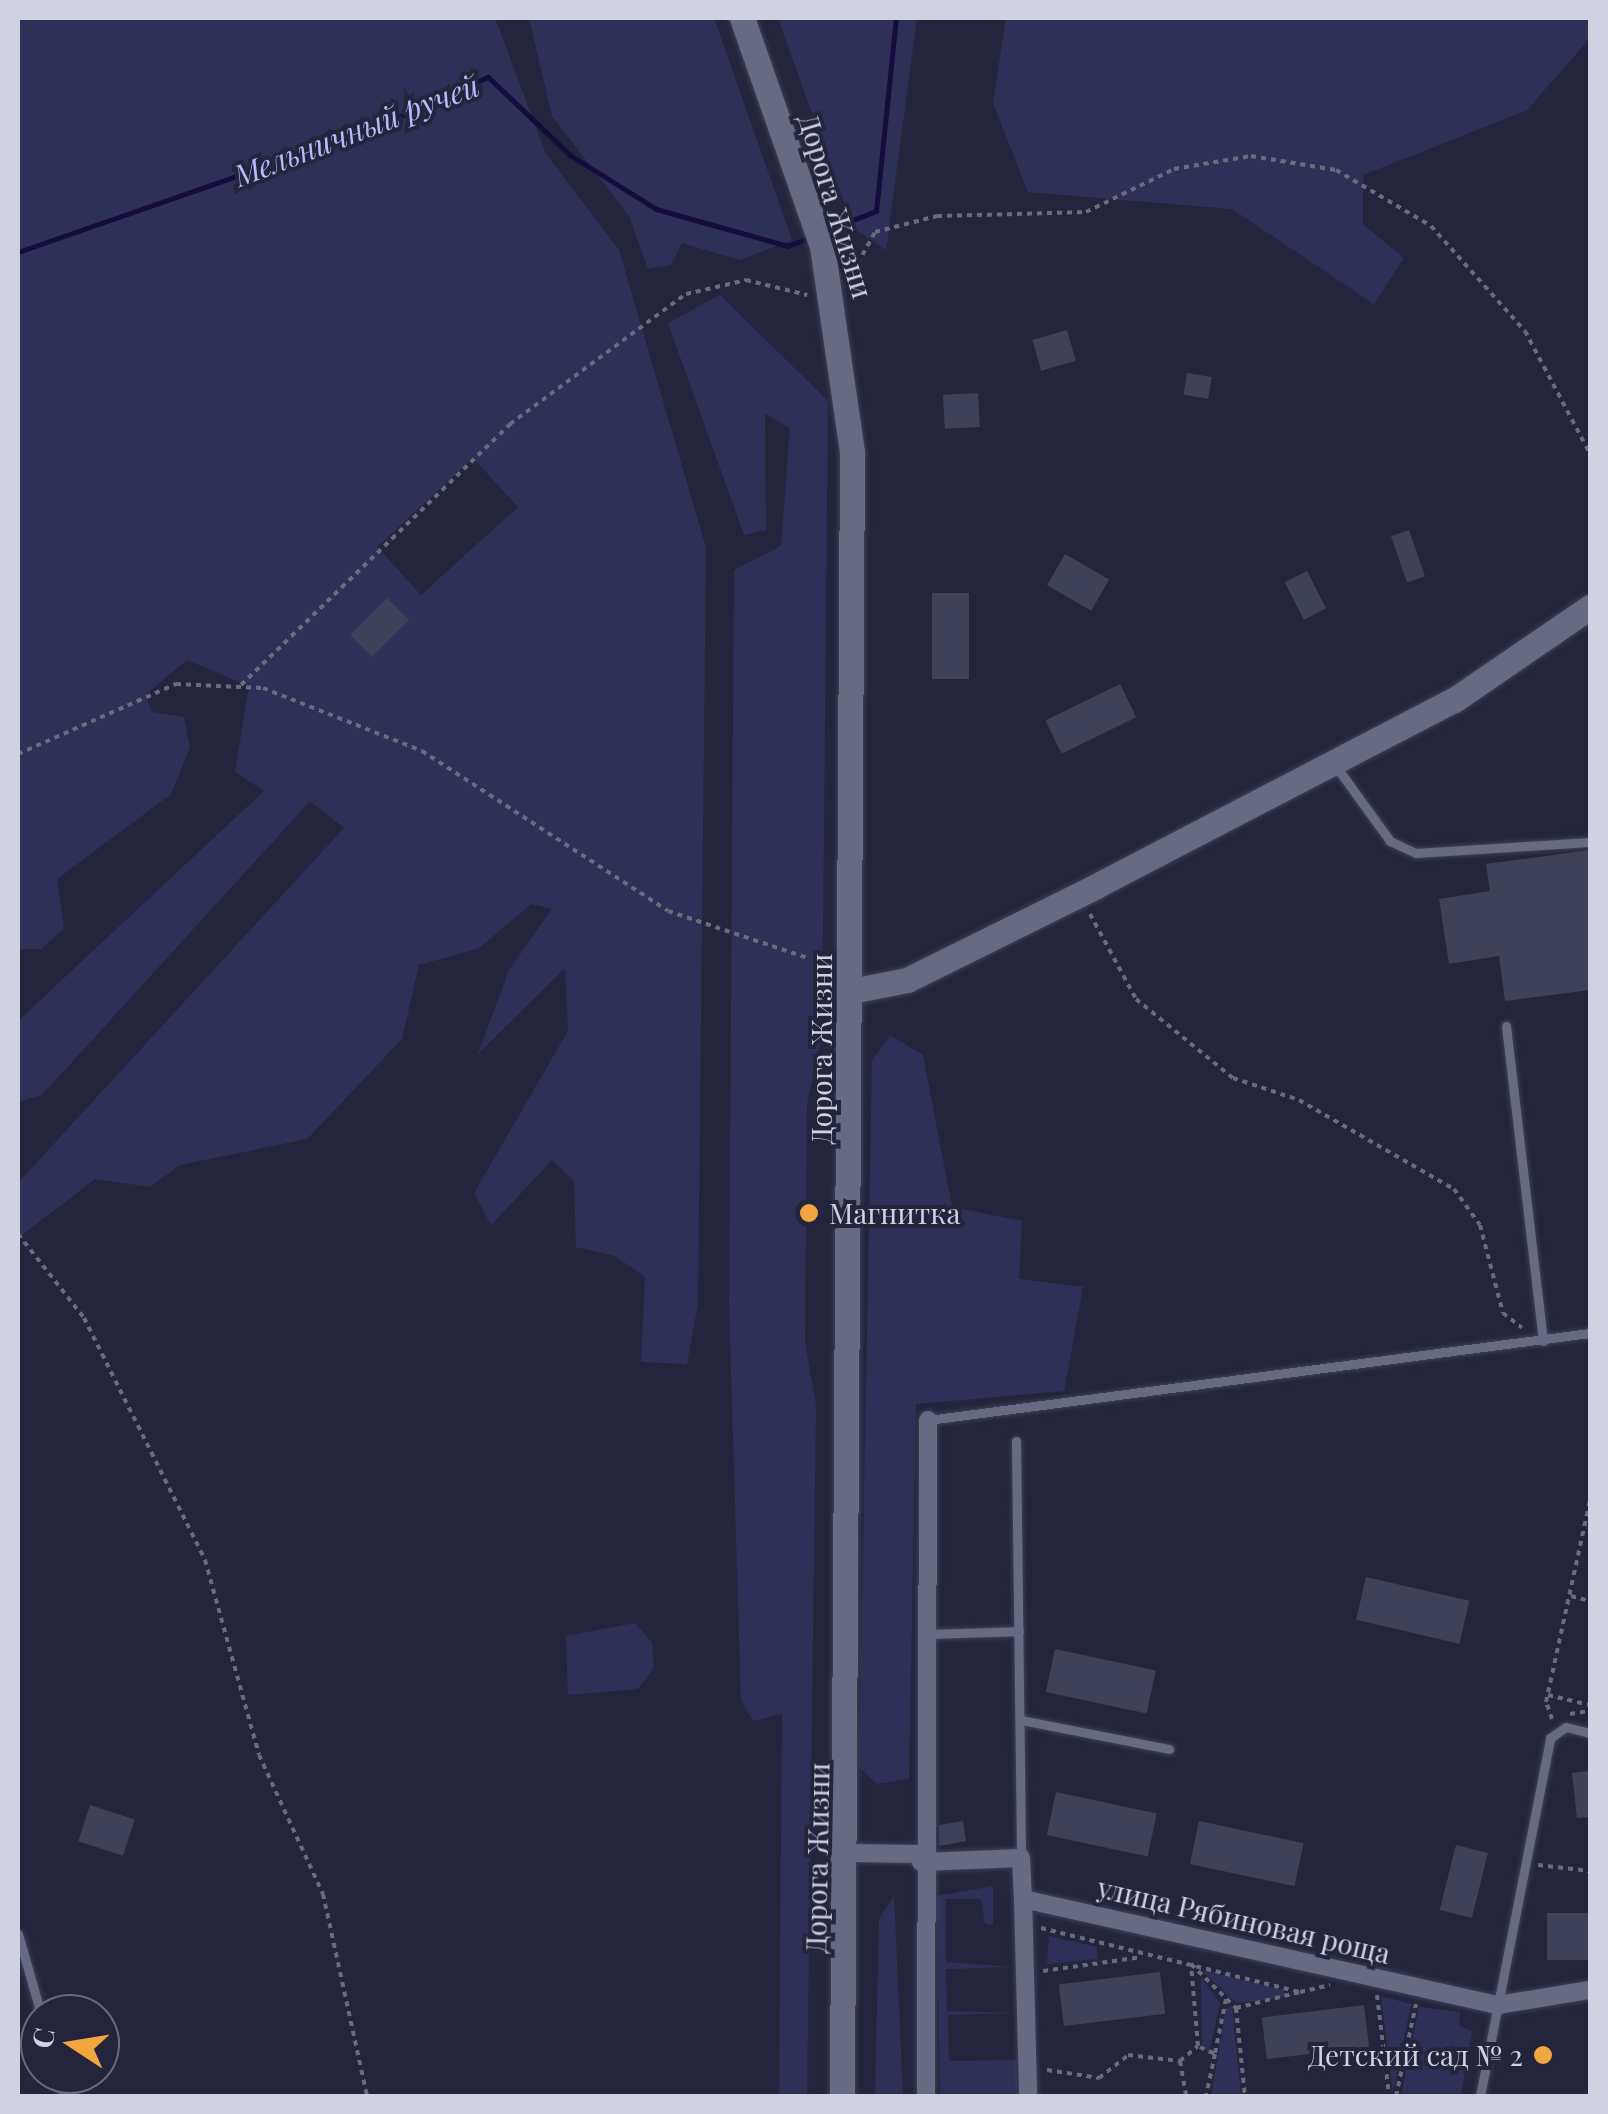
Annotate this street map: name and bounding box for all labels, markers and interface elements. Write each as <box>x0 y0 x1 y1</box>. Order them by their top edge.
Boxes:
water label: Мельничный ручей <box>228 67 484 193</box>
street label: Дорога Жизни <box>792 110 880 302</box>
street label: Дорога Жизни <box>804 954 838 1144</box>
place label: Магнитка <box>829 1196 960 1230</box>
marker: Магнитка <box>798 1202 820 1224</box>
street label: Дорога Жизни <box>799 1762 835 1954</box>
street label: улица Рябиновая роща <box>1094 1870 1394 1970</box>
north arrow <box>20 1994 120 2094</box>
text: С <box>22 2025 62 2052</box>
place label: Детский сад № 2 <box>1308 2038 1523 2072</box>
marker: Детский сад № 2 <box>1532 2044 1554 2066</box>

